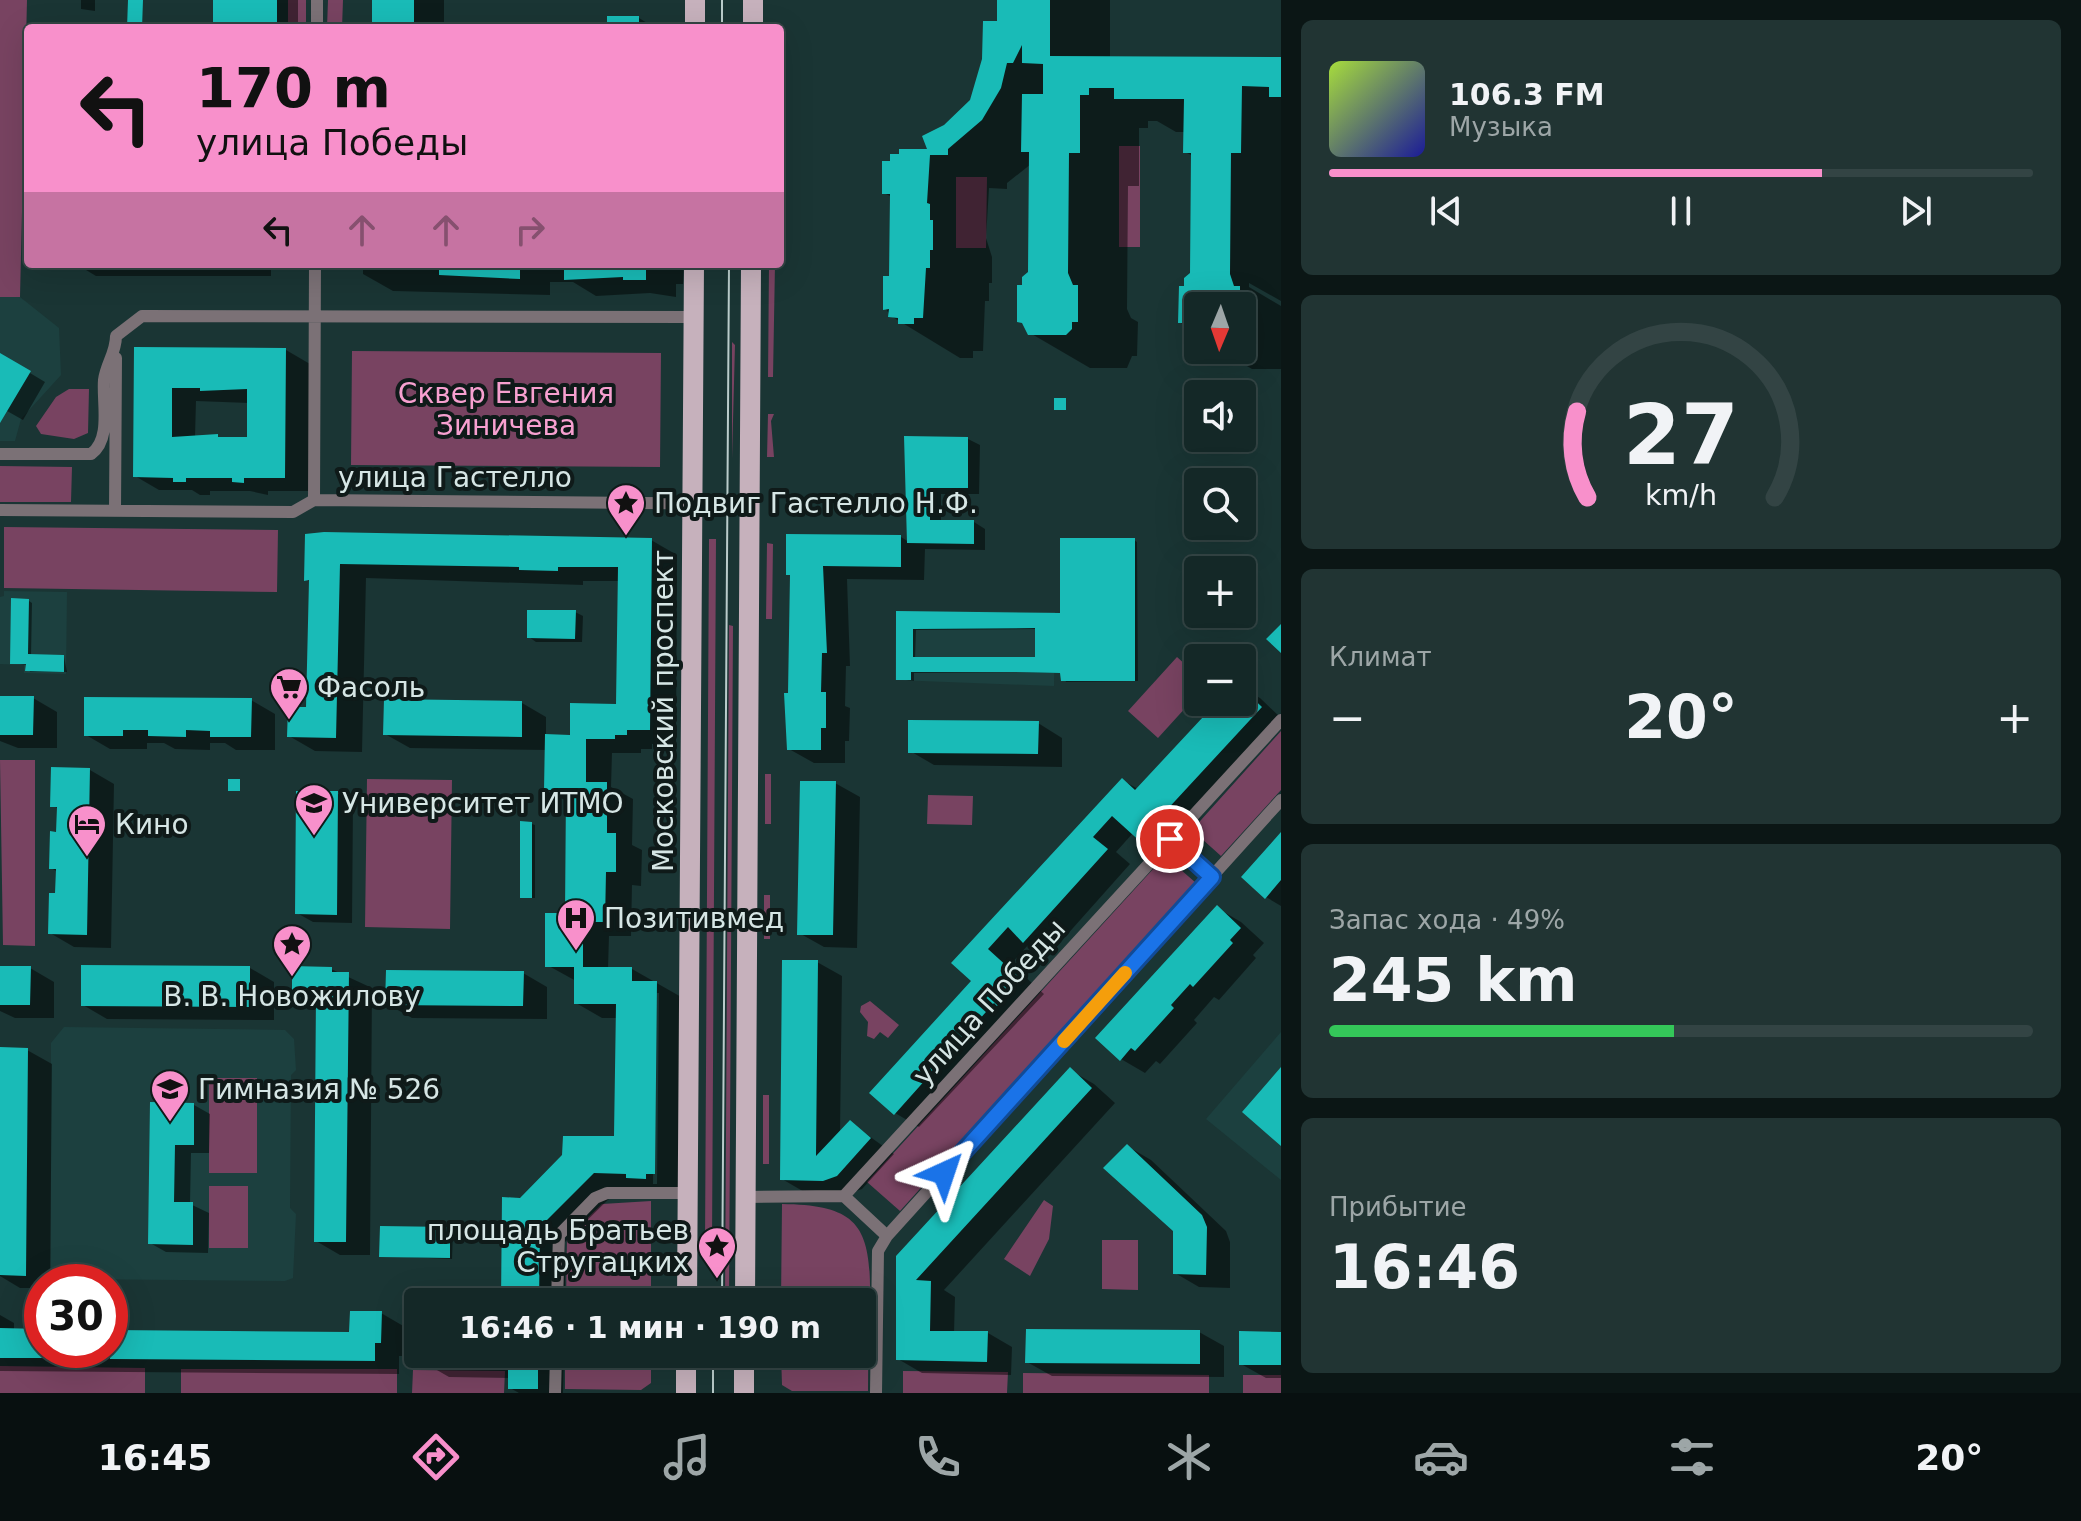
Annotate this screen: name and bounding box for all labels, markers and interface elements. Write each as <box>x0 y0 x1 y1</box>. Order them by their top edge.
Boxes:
text: 170 m <box>196 55 391 120</box>
icon: left <box>64 56 168 160</box>
text: 106.3 FM <box>1449 77 1605 112</box>
text: Музыка <box>1449 112 1553 142</box>
text: улица Победы <box>196 122 468 163</box>
icon: previous <box>1424 189 1468 233</box>
icon: pause <box>1659 189 1703 233</box>
icon: next <box>1894 189 1938 233</box>
icon: left <box>256 208 300 252</box>
icon: ahead <box>340 208 384 252</box>
icon: ahead <box>424 208 468 252</box>
icon: right <box>508 208 552 252</box>
north arrow <box>1184 292 1256 364</box>
map controls <box>1184 292 1256 716</box>
park label: Сквер Евгения Зиничева <box>398 377 614 442</box>
button: sound <box>1184 380 1256 452</box>
text: 27 <box>1623 386 1739 483</box>
street label: улица Гастелло <box>338 461 572 494</box>
button: search <box>1184 468 1256 540</box>
text: km/h <box>1645 478 1717 512</box>
place icon: Подвиг Гастелло Н.Ф. <box>605 482 647 537</box>
place label: Подвиг Гастелло Н.Ф. <box>654 487 978 520</box>
street label: Московский проспект <box>647 550 680 872</box>
button: + <box>1184 556 1256 628</box>
text: Климат <box>1329 642 1432 672</box>
button: − <box>1184 644 1256 716</box>
supermarket icon: Фасоль <box>268 666 310 721</box>
place label: Фасоль <box>317 671 425 704</box>
text: 20° <box>1624 682 1738 752</box>
text: − <box>1329 692 1366 743</box>
text: + <box>1996 692 2033 743</box>
school or university icon: Университет ИТМО <box>293 782 335 837</box>
place label: Университет ИТМО <box>342 787 624 820</box>
hotel icon: Кино <box>66 803 108 858</box>
pin <box>1136 805 1204 873</box>
place label: Кино <box>115 808 189 841</box>
icon: arrive <box>1148 817 1192 861</box>
hospital icon: Позитивмед <box>555 897 597 952</box>
place label: Позитивмед <box>604 902 784 935</box>
text: Запас хода · 49% <box>1329 905 1565 935</box>
street label: улица Победы <box>906 912 1072 1092</box>
place icon: В. В. Новожилову <box>271 923 313 978</box>
text: 245 km <box>1329 945 1578 1015</box>
place label: В. В. Новожилову <box>163 980 421 1013</box>
school or university icon: Гимназия № 526 <box>149 1068 191 1123</box>
place label: Гимназия № 526 <box>198 1073 440 1106</box>
position arrow <box>902 1131 986 1215</box>
text: Прибытие <box>1329 1192 1467 1222</box>
place label: площадь Братьев Стругацких <box>427 1214 689 1279</box>
place icon: площадь Братьев Стругацких <box>696 1225 738 1280</box>
text: 16:46 <box>1329 1232 1520 1302</box>
speed limit sign: 30 <box>24 1264 128 1368</box>
text: 16:46 · 1 мин · 190 m <box>459 1310 821 1345</box>
icon: directions <box>408 1429 464 1485</box>
icon: music <box>659 1429 715 1485</box>
icon: phone <box>910 1429 966 1485</box>
icon: climate <box>1161 1429 1217 1485</box>
icon: car <box>1413 1429 1469 1485</box>
icon: filters <box>1664 1429 1720 1485</box>
text: 16:45 <box>98 1437 212 1478</box>
text: 20° <box>1915 1437 1983 1478</box>

